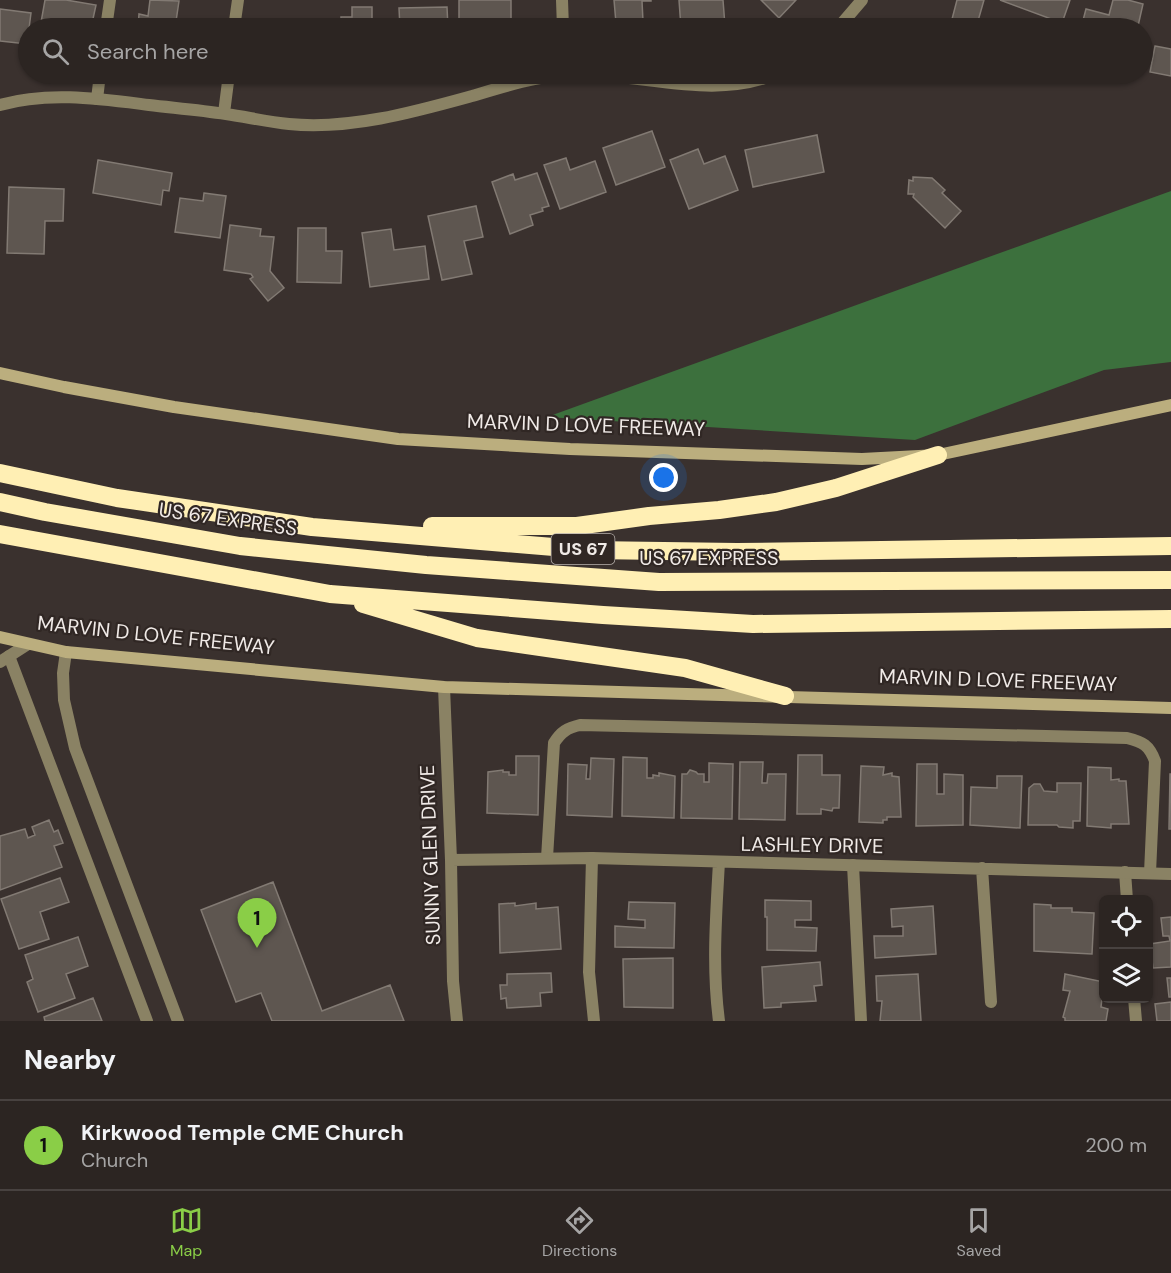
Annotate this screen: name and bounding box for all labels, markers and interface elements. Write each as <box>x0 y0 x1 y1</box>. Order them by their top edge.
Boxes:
search box <box>18 18 1153 84</box>
icon: search <box>39 35 72 68</box>
text: Search here <box>87 37 208 66</box>
street label: MARVIN D LOVE FREEWAY <box>466 408 706 442</box>
your location <box>649 463 678 492</box>
street label: US 67 EXPRESS <box>157 496 299 542</box>
road number: US 67 <box>552 534 614 564</box>
street label: US 67 EXPRESS <box>639 545 779 571</box>
street label: MARVIN D LOVE FREEWAY <box>36 610 276 660</box>
street label: MARVIN D LOVE FREEWAY <box>878 663 1118 697</box>
street label: SUNNY GLEN DRIVE <box>414 764 446 946</box>
street label: LASHLEY DRIVE <box>740 831 884 859</box>
map controls <box>1099 895 1153 1003</box>
button: locate <box>1099 895 1153 949</box>
pin: 1 <box>238 898 276 948</box>
button: layers <box>1099 949 1153 1003</box>
text: Nearby <box>24 1043 116 1077</box>
text: Kirkwood Temple CME Church <box>81 1118 404 1147</box>
text: 1 <box>40 1132 47 1158</box>
text: 200 m <box>1085 1132 1147 1158</box>
text: Church <box>81 1147 148 1173</box>
tab: Map <box>170 1204 203 1261</box>
tab: Directions <box>542 1204 617 1261</box>
tab: Saved <box>957 1204 1001 1261</box>

